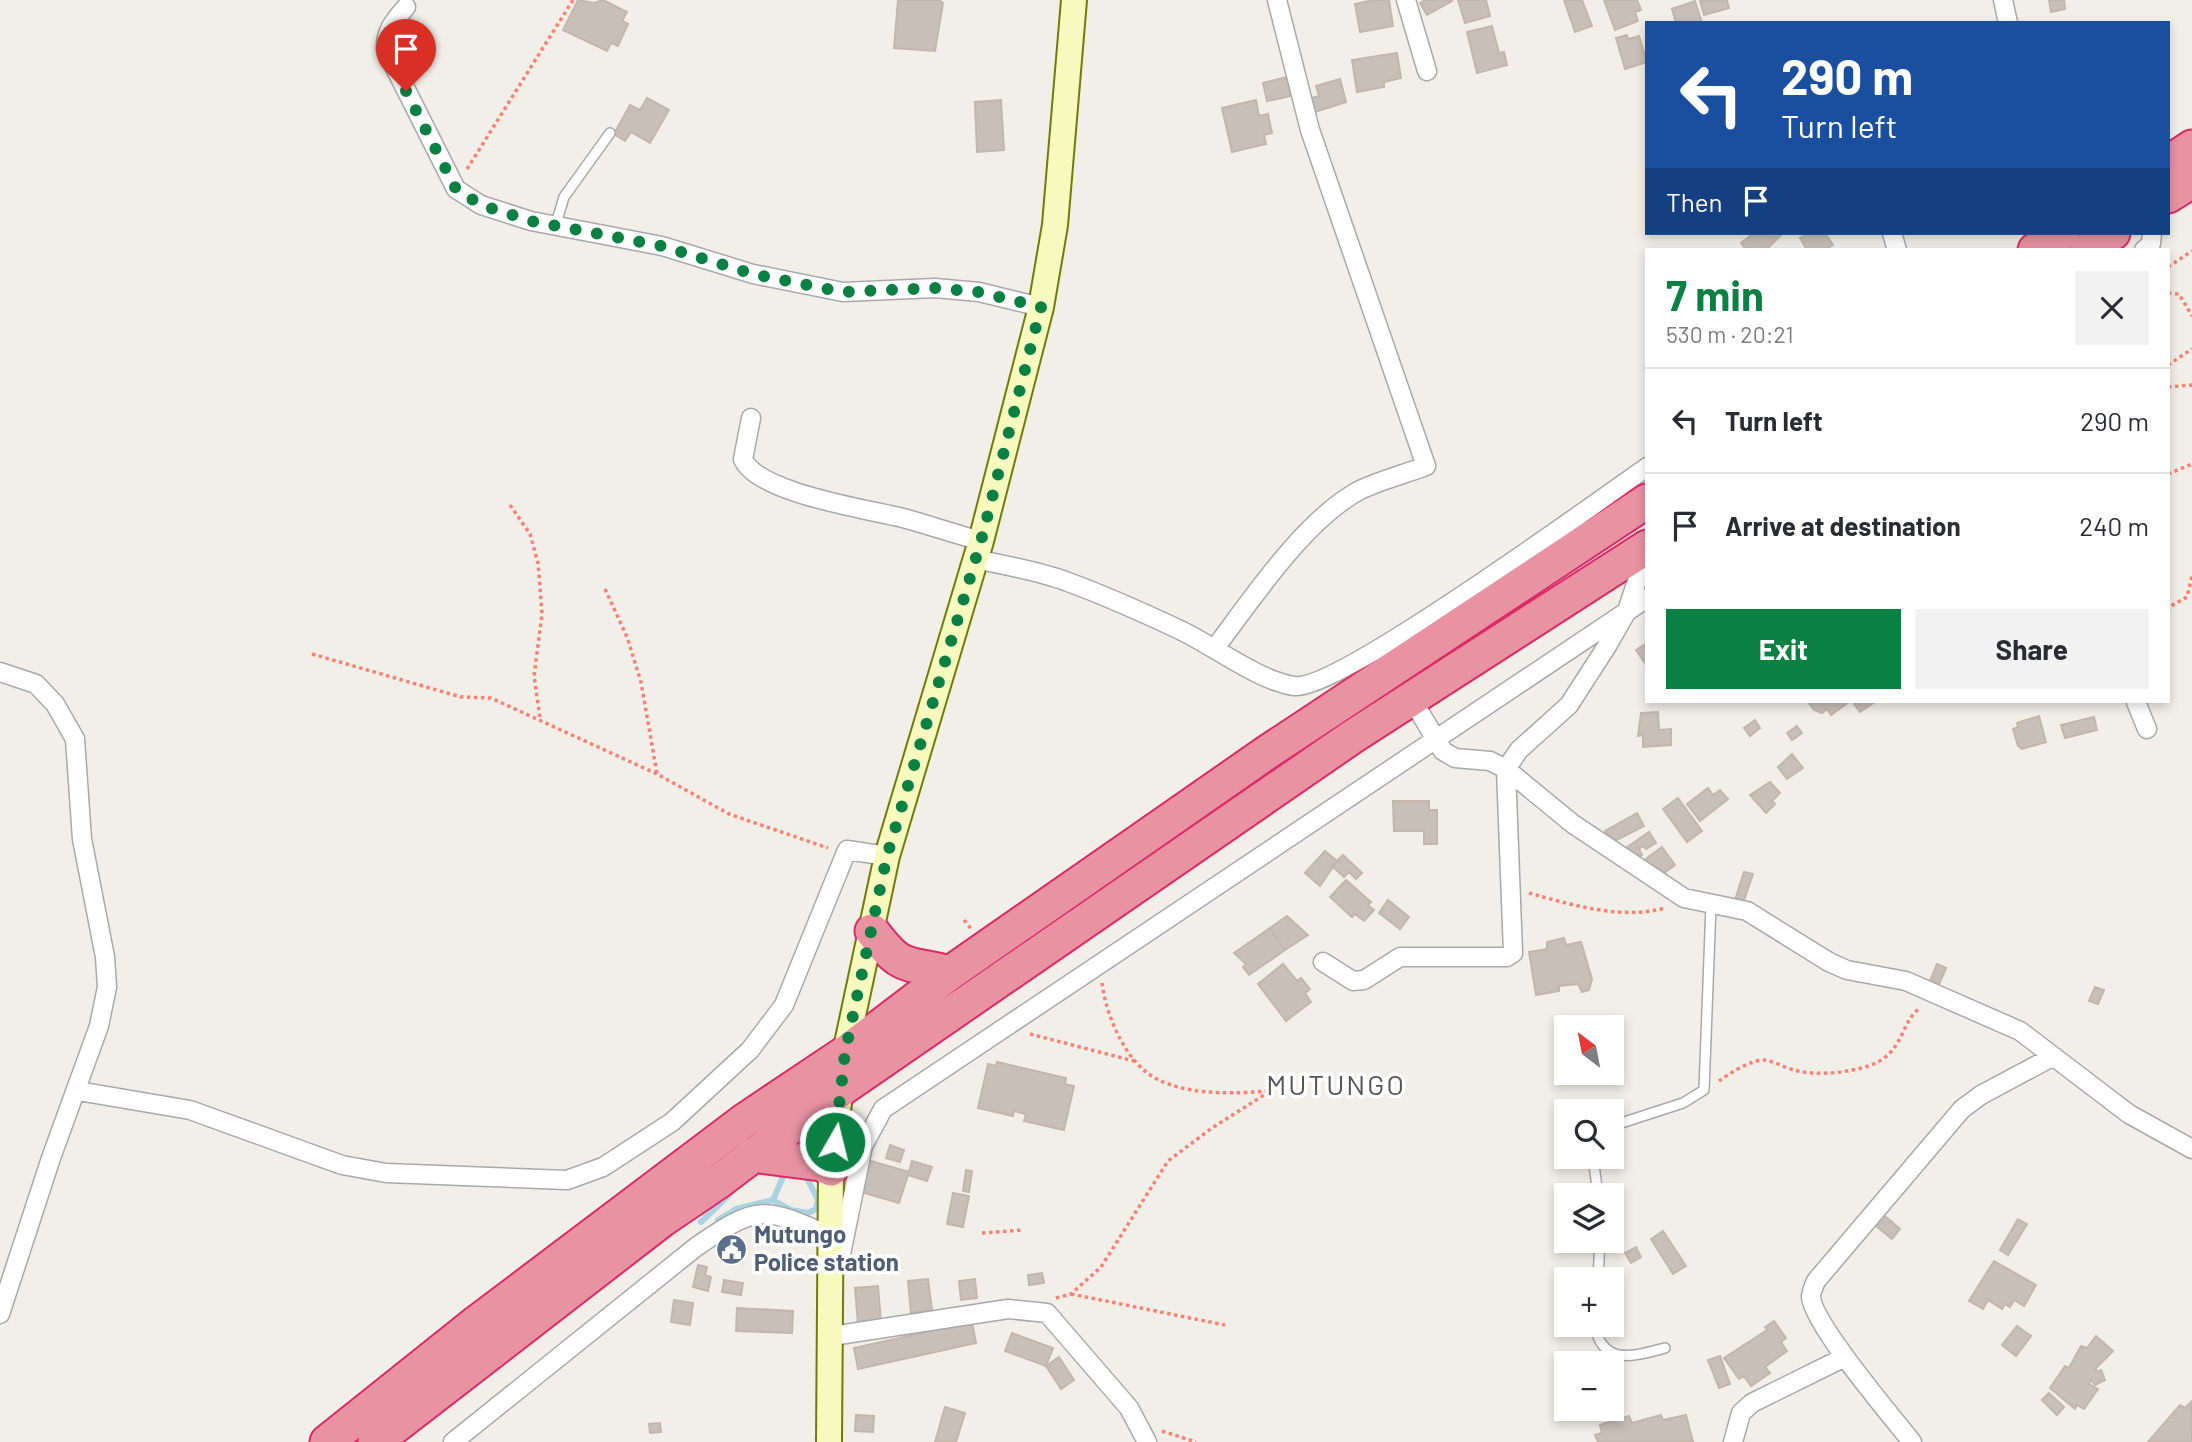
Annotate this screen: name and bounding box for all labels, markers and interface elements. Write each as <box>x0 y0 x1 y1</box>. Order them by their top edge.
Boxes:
pin <box>376 19 436 91</box>
icon: arrive <box>387 30 425 68</box>
text: 290 m <box>1781 46 1913 105</box>
icon: left <box>1666 49 1757 140</box>
text: Turn left <box>1781 106 1898 144</box>
icon: arrive <box>1737 182 1775 220</box>
text: Then <box>1666 186 1723 217</box>
text: 7 min <box>1666 269 1764 319</box>
button: close <box>2075 271 2149 345</box>
text: 530 m · 20:21 <box>1666 320 1794 348</box>
icon: left <box>1666 402 1704 440</box>
text: Turn left <box>1725 405 1823 436</box>
text: 290 m <box>2080 405 2149 436</box>
icon: arrive <box>1666 507 1704 545</box>
text: Arrive at destination <box>1725 510 1961 541</box>
text: 240 m <box>2079 510 2149 541</box>
button: Exit <box>1666 609 1901 689</box>
button: Share <box>1915 609 2149 689</box>
north arrow <box>1554 1015 1624 1085</box>
map controls <box>1554 1015 1624 1421</box>
district label: MUTUNGO <box>1266 1067 1406 1101</box>
button: search <box>1554 1099 1624 1169</box>
position arrow <box>798 1105 872 1179</box>
button: layers <box>1554 1183 1624 1253</box>
place label: Mutungo Police station <box>754 1219 899 1276</box>
public building icon: Mutungo Police station <box>714 1232 748 1266</box>
button: + <box>1554 1267 1624 1337</box>
button: − <box>1554 1351 1624 1421</box>

